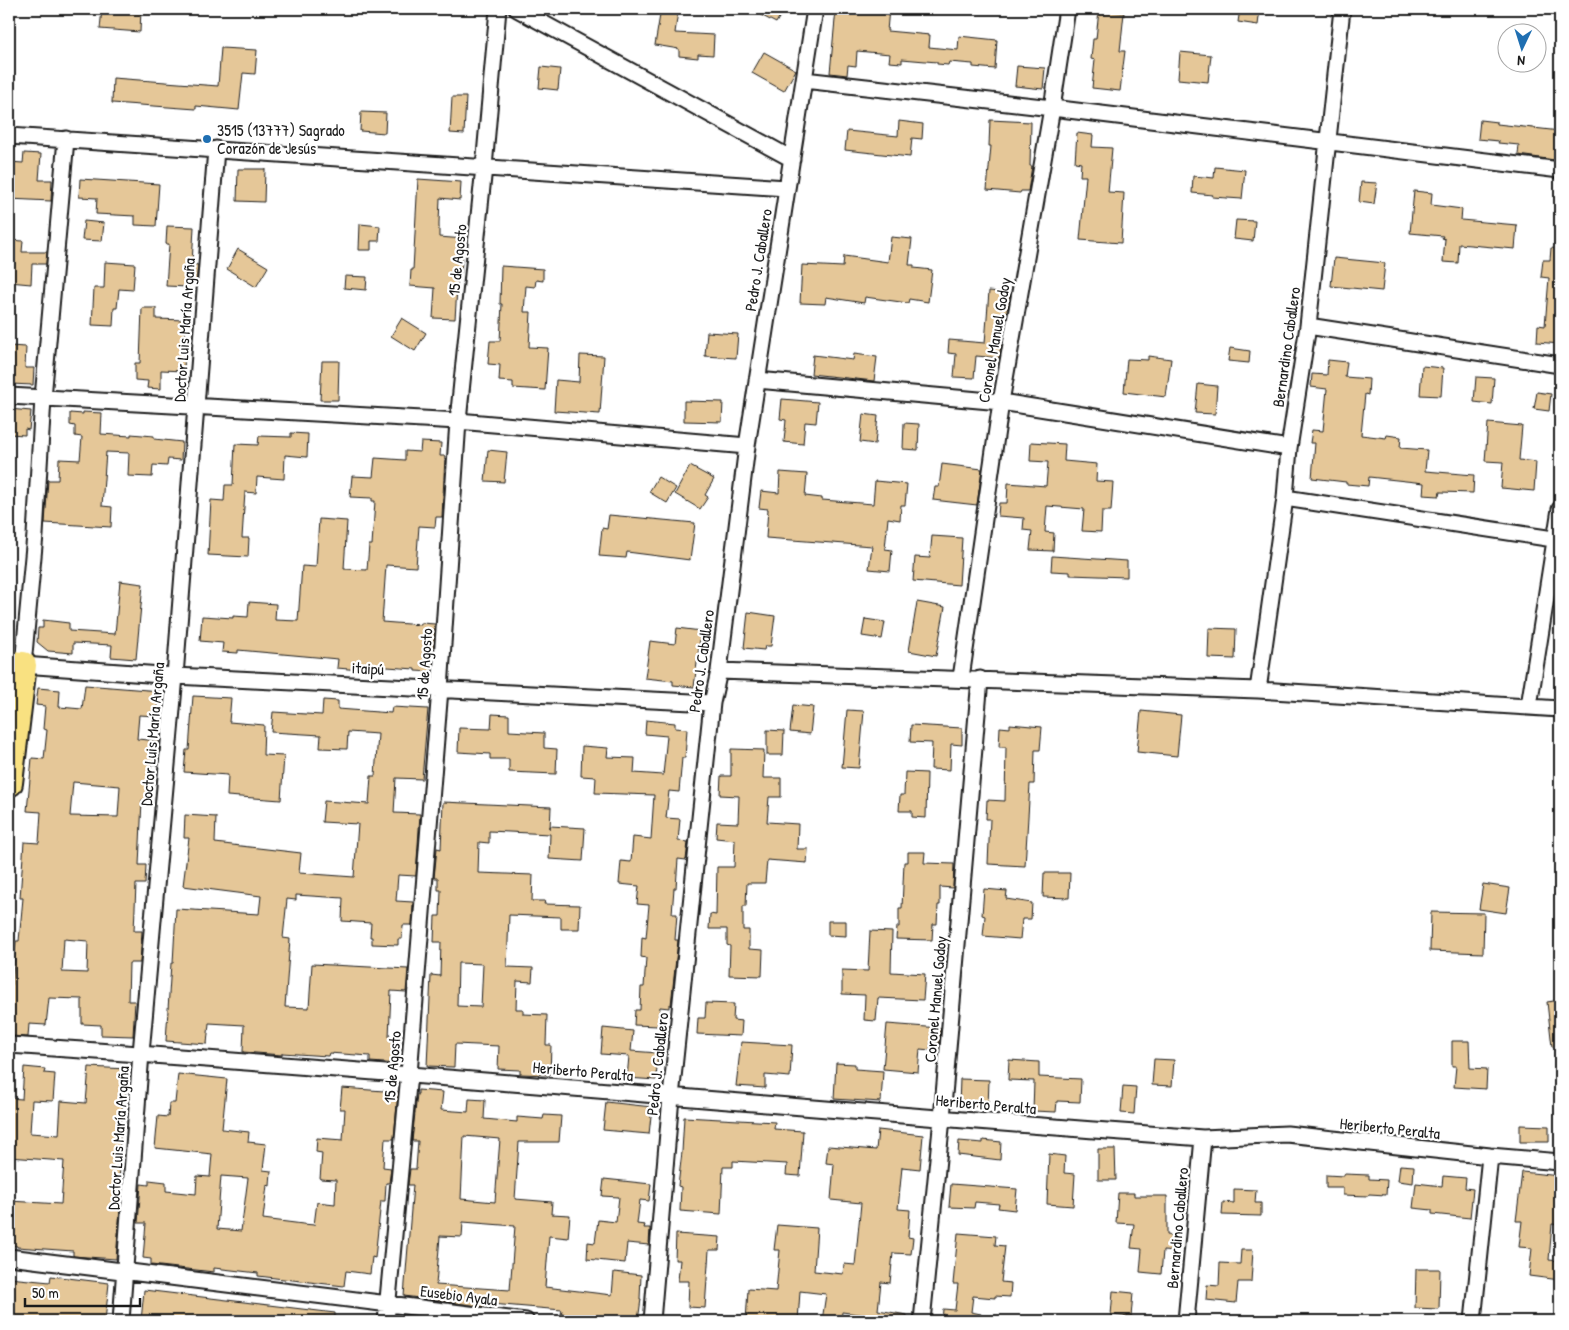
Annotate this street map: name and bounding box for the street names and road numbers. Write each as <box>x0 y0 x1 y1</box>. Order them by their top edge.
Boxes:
street label: Pedro J. Caballero <box>739 207 777 313</box>
street label: 15 de Agosto <box>442 222 472 297</box>
street label: Doctor Luis María Argaña <box>168 257 200 403</box>
street label: Coronel Manuel Godoy <box>972 275 1016 404</box>
street label: Bernardino Caballero <box>1267 285 1305 409</box>
street label: Pedro J. Caballero <box>683 608 719 714</box>
street label: 15 de Agosto <box>411 627 438 701</box>
street label: itaipú <box>351 656 385 680</box>
street label: Doctor Luis María Argaña <box>135 661 169 807</box>
street label: Coronel Manuel Godoy <box>919 935 951 1063</box>
street label: Pedro J. Caballero <box>641 1011 673 1117</box>
street label: 15 de Agosto <box>378 1030 406 1104</box>
street label: Heriberto Peralta <box>532 1056 634 1086</box>
street label: Doctor Luis María Argaña <box>102 1065 134 1211</box>
street label: Heriberto Peralta <box>935 1089 1037 1119</box>
street label: Heriberto Peralta <box>1339 1112 1441 1144</box>
street label: Bernardino Caballero <box>1161 1166 1193 1289</box>
street label: Eusebio Ayala <box>419 1279 499 1311</box>

